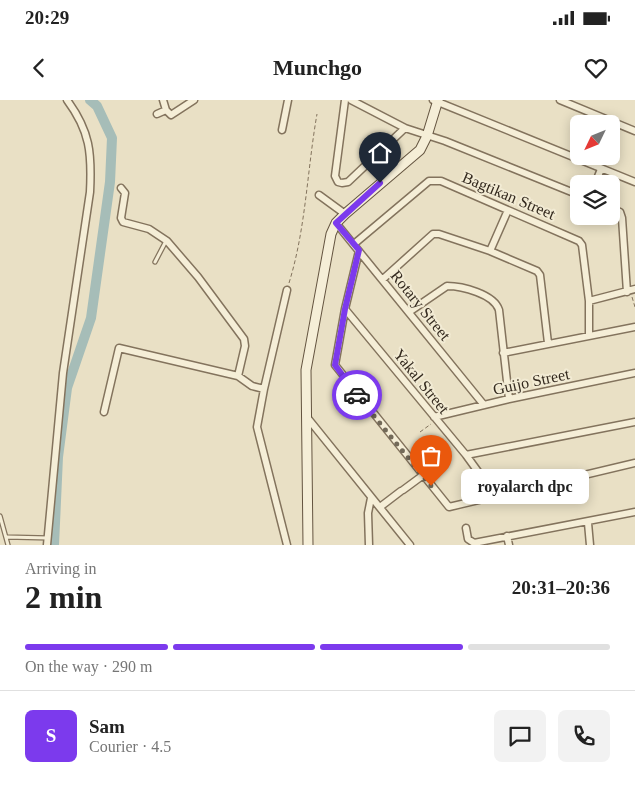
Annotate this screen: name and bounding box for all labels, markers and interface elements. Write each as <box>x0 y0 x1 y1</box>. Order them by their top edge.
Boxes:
text: 20:29 <box>25 7 69 28</box>
icon: back <box>25 54 53 82</box>
icon: heart <box>582 54 610 82</box>
text: Munchgo <box>273 55 362 80</box>
north arrow <box>570 115 620 165</box>
map controls <box>570 115 620 225</box>
pin <box>359 132 401 183</box>
icon: home <box>366 139 394 167</box>
street label: Bagtikan Street <box>459 168 558 224</box>
button: layers <box>570 175 620 225</box>
street label: Rotary Street <box>387 267 454 345</box>
street label: Yakal Street <box>390 346 453 417</box>
street label: Guijo Street <box>491 365 572 399</box>
courier <box>332 370 382 420</box>
icon: car <box>343 381 371 409</box>
pin <box>410 435 452 486</box>
icon: bag <box>417 442 445 470</box>
callout: royalarch dpc <box>461 468 588 504</box>
text: royalarch dpc <box>478 478 572 495</box>
text: Arriving in <box>25 560 97 577</box>
text: 20:31–20:36 <box>512 577 610 598</box>
text: 2 min <box>25 579 102 615</box>
text: On the way · 290 m <box>25 658 153 675</box>
button: chat <box>494 710 546 762</box>
button: phone <box>558 710 610 762</box>
text: Sam <box>89 716 125 737</box>
text: S <box>46 725 56 746</box>
text: Courier · 4.5 <box>89 738 171 755</box>

